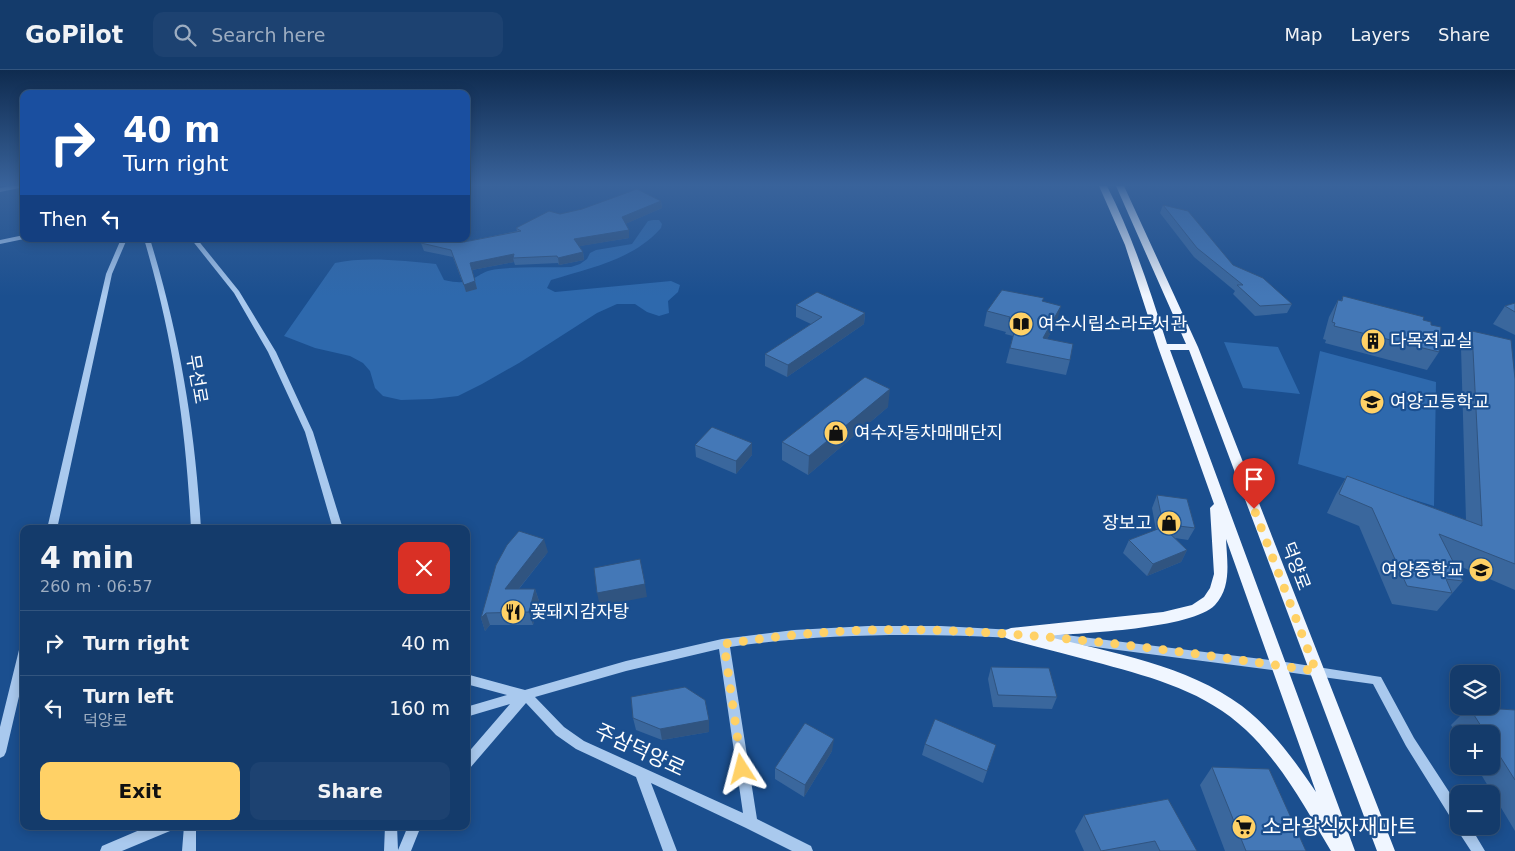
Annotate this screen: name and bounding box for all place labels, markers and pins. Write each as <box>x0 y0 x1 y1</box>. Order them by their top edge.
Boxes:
library icon: 여수시립소라도서관 <box>1008 311 1034 337</box>
place label: 여수시립소라도서관 <box>1038 313 1187 334</box>
building icon: 다목적교실 <box>1360 328 1386 354</box>
place label: 다목적교실 <box>1390 330 1473 351</box>
school or university icon: 여양고등학교 <box>1359 389 1385 415</box>
place label: 여양고등학교 <box>1390 391 1489 412</box>
shop icon: 여수자동차매매단지 <box>823 420 849 446</box>
place label: 여수자동차매매단지 <box>854 422 1003 443</box>
pin <box>1233 458 1275 509</box>
shop icon: 장보고 <box>1156 510 1182 536</box>
place label: 장보고 <box>1102 512 1152 533</box>
school or university icon: 여양중학교 <box>1468 557 1494 583</box>
place label: 여양중학교 <box>1381 559 1464 580</box>
restaurant icon: 꽃돼지감자탕 <box>500 599 526 625</box>
place label: 꽃돼지감자탕 <box>530 601 629 622</box>
supermarket icon: 소라왕식자재마트 <box>1231 814 1257 840</box>
place label: 소라왕식자재마트 <box>1262 815 1417 839</box>

